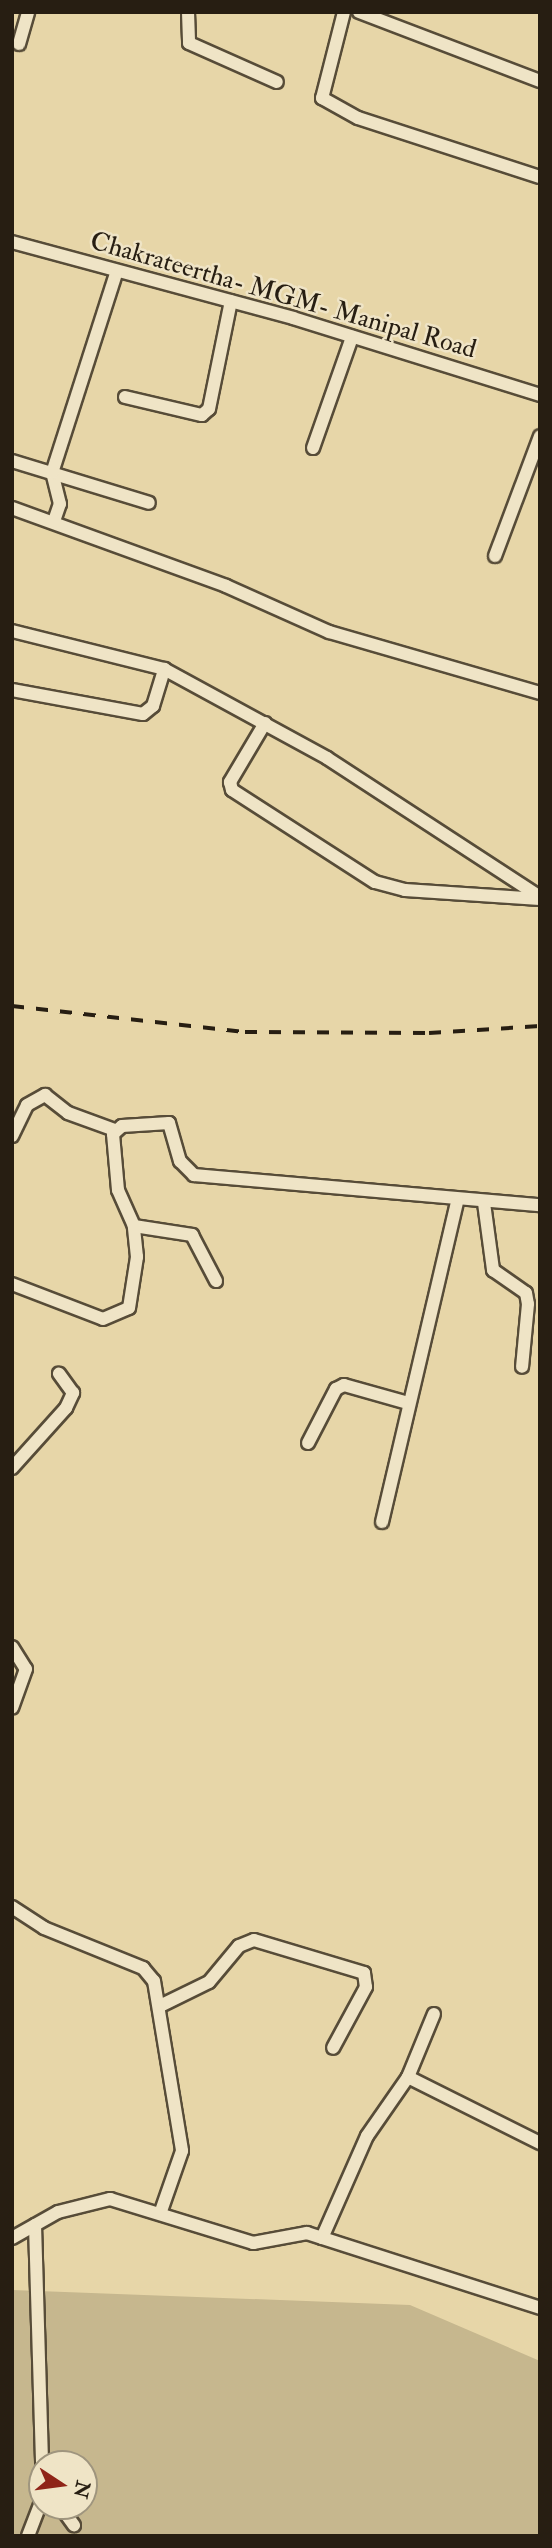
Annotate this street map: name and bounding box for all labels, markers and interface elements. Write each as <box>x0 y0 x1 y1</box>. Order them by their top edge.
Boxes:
street label: Chakrateertha- MGM- Manipal Road <box>87 226 479 366</box>
north arrow <box>28 2450 98 2520</box>
text: N <box>68 2478 95 2500</box>

